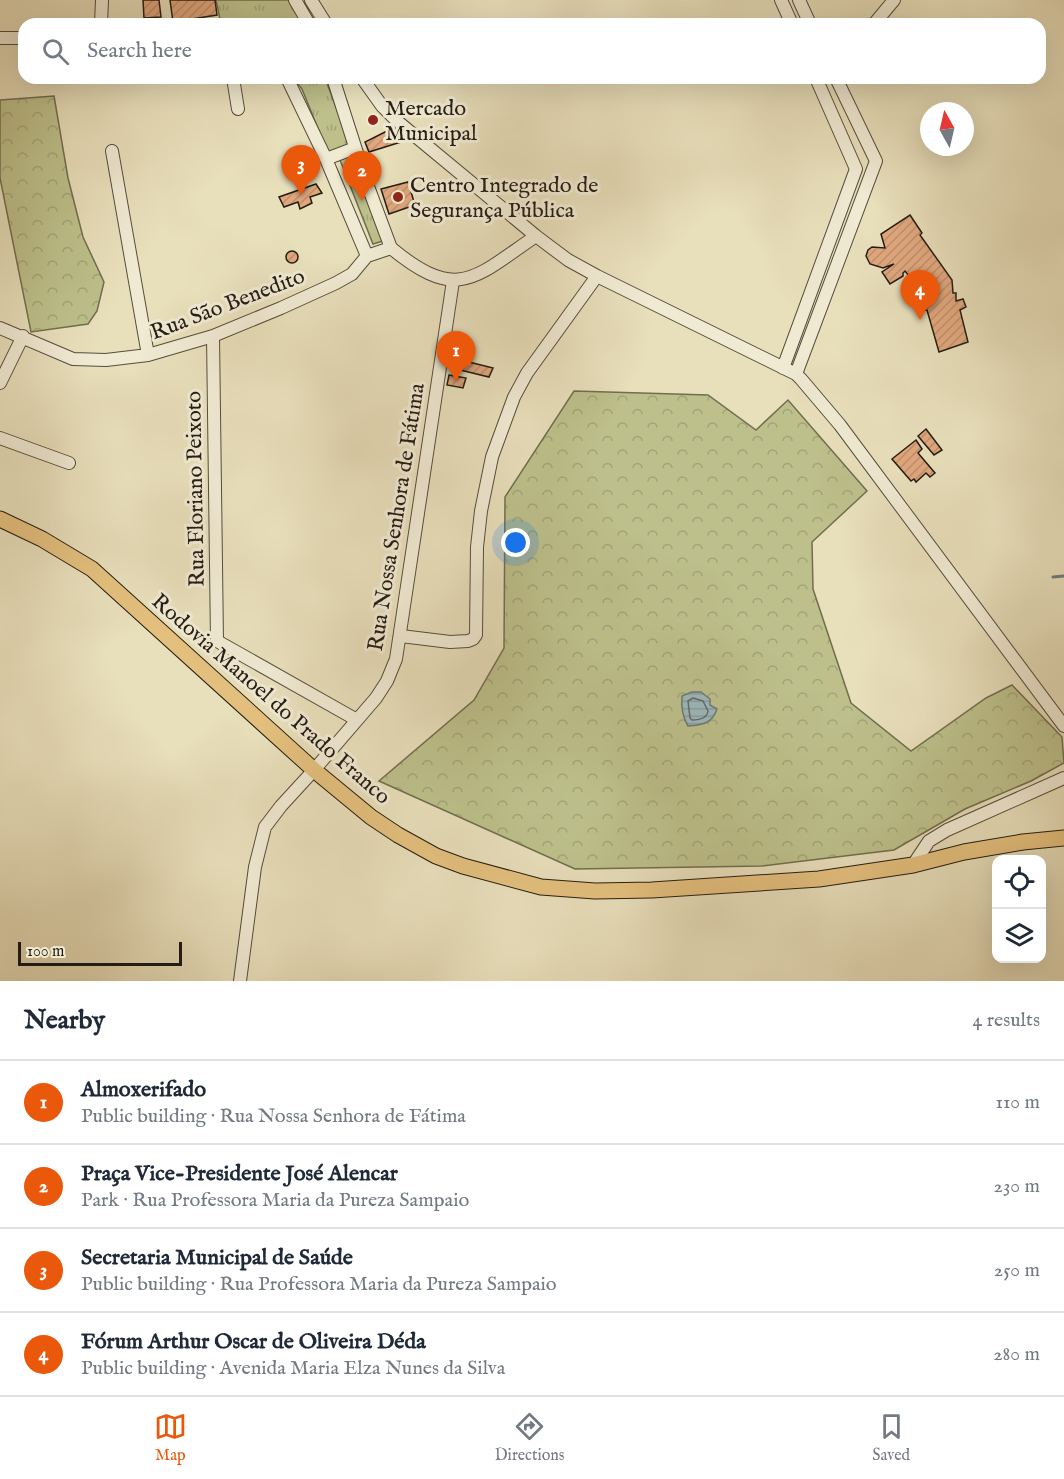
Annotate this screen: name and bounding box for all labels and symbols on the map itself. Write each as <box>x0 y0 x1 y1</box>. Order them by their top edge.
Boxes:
place label: Mercado Municipal <box>385 95 477 148</box>
north arrow <box>920 102 974 156</box>
marker: Mercado Municipal <box>366 113 380 127</box>
pin: 3 <box>282 146 320 195</box>
pin: 2 <box>342 152 382 201</box>
place label: Centro Integrado de Segurança Pública <box>410 172 598 225</box>
marker: Centro Integrado de Segurança Pública <box>391 190 405 204</box>
street label: Rua São Benedito <box>147 263 309 347</box>
pin: 4 <box>900 270 940 320</box>
pin: 1 <box>436 332 476 381</box>
street label: Rua Nossa Senhora de Fátima <box>362 381 432 653</box>
street label: Rua Floriano Peixoto <box>180 391 212 587</box>
your location <box>501 528 530 557</box>
street label: Rodovia Manoel do Prado Franco <box>145 588 396 811</box>
scale bar <box>18 939 182 966</box>

